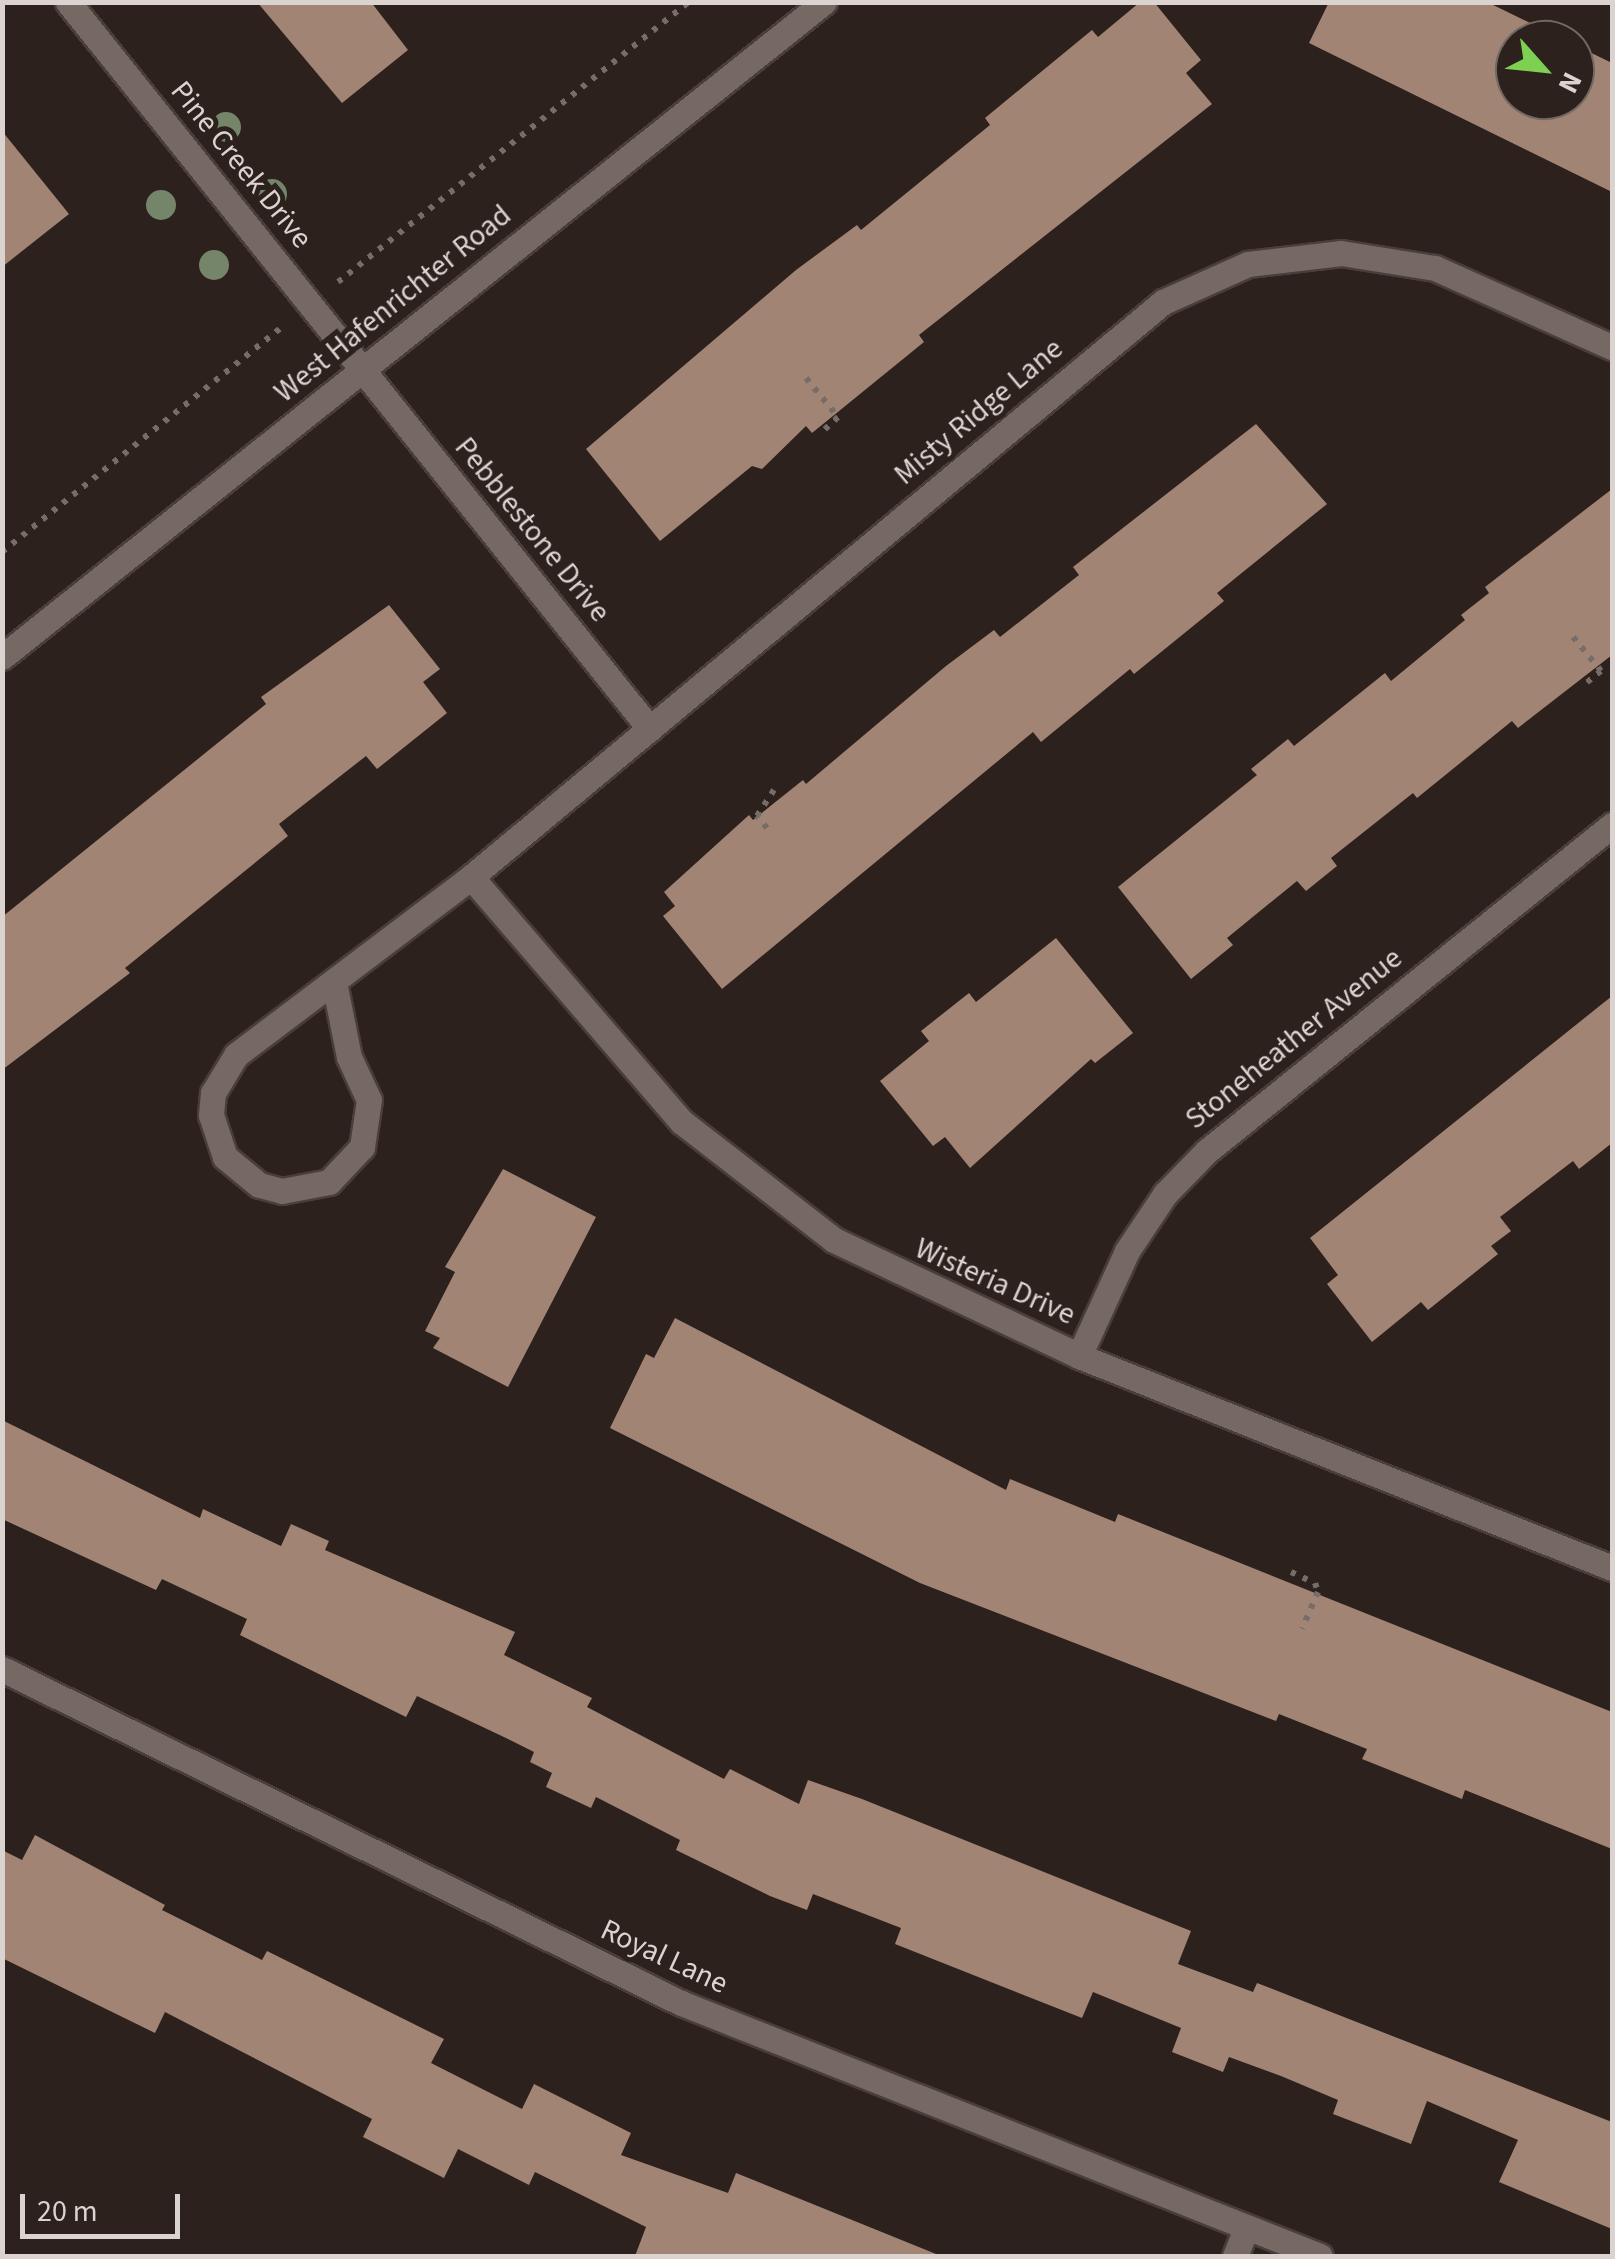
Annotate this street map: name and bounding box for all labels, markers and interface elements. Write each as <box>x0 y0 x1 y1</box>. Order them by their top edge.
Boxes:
north arrow <box>1495 20 1595 120</box>
text: N <box>1548 65 1592 100</box>
street label: Pine Creek Drive <box>163 74 319 256</box>
street label: West Hafenrichter Road <box>267 197 519 411</box>
street label: Misty Ridge Lane <box>887 331 1071 493</box>
street label: Pebblestone Drive <box>447 430 617 630</box>
street label: Stoneheather Avenue <box>1178 941 1410 1137</box>
street label: Wisteria Drive <box>909 1231 1081 1333</box>
street label: Royal Lane <box>595 1912 733 2002</box>
scale bar <box>25 2174 185 2236</box>
text: 20 m <box>37 2190 98 2233</box>

